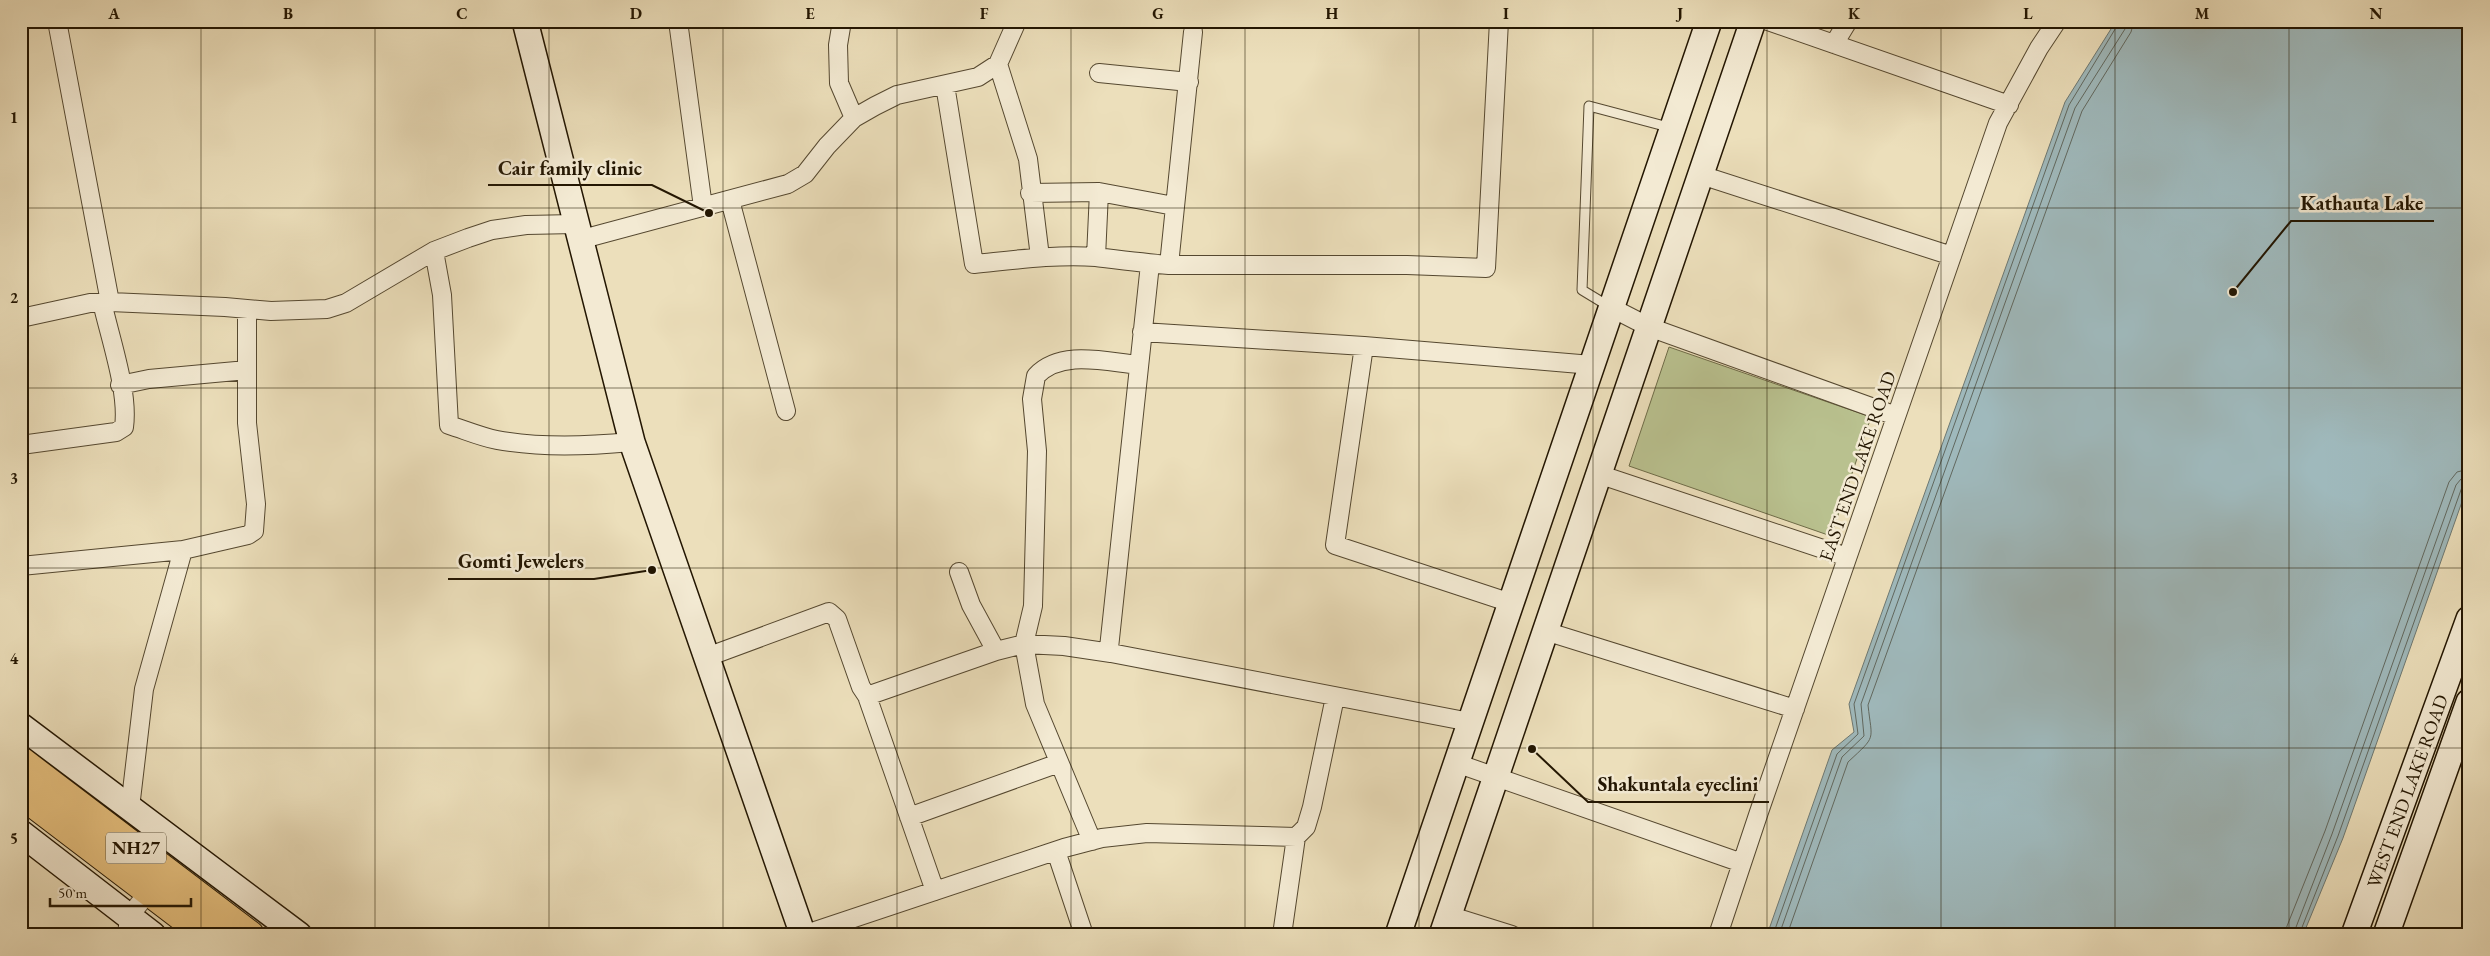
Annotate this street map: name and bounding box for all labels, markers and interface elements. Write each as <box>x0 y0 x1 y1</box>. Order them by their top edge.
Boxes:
text: A <box>107 3 120 24</box>
text: B <box>283 3 293 24</box>
text: C <box>456 3 468 24</box>
text: D <box>630 3 642 24</box>
text: E <box>805 3 815 24</box>
text: F <box>980 3 989 24</box>
text: G <box>1152 3 1164 24</box>
text: H <box>1326 3 1339 24</box>
text: I <box>1503 3 1509 24</box>
text: J <box>1675 3 1683 24</box>
text: K <box>1848 3 1861 24</box>
text: L <box>2023 3 2033 24</box>
text: M <box>2195 3 2210 24</box>
text: N <box>2370 3 2383 24</box>
text: 1 <box>10 107 18 128</box>
callout: Cair family clinic <box>488 150 652 185</box>
text: Cair family clinic <box>498 155 642 181</box>
callout: Kathauta Lake <box>2291 186 2434 221</box>
text: Kathauta Lake <box>2301 190 2423 216</box>
text: 2 <box>10 287 19 308</box>
street label: EAST END LAKE ROAD <box>1813 368 1902 565</box>
text: 3 <box>10 468 18 489</box>
callout: Gomti Jewelers <box>448 544 594 579</box>
text: Gomti Jewelers <box>458 548 584 574</box>
text: 4 <box>10 648 19 669</box>
street label: WEST END LAKE ROAD <box>2361 691 2454 891</box>
callout: Shakuntala eyeclini <box>1588 767 1769 802</box>
text: Shakuntala eyeclini <box>1597 771 1759 797</box>
text: 5 <box>10 828 18 849</box>
road number: NH27 <box>106 832 166 864</box>
scale bar <box>50 876 191 908</box>
text: 50 m <box>58 883 87 902</box>

